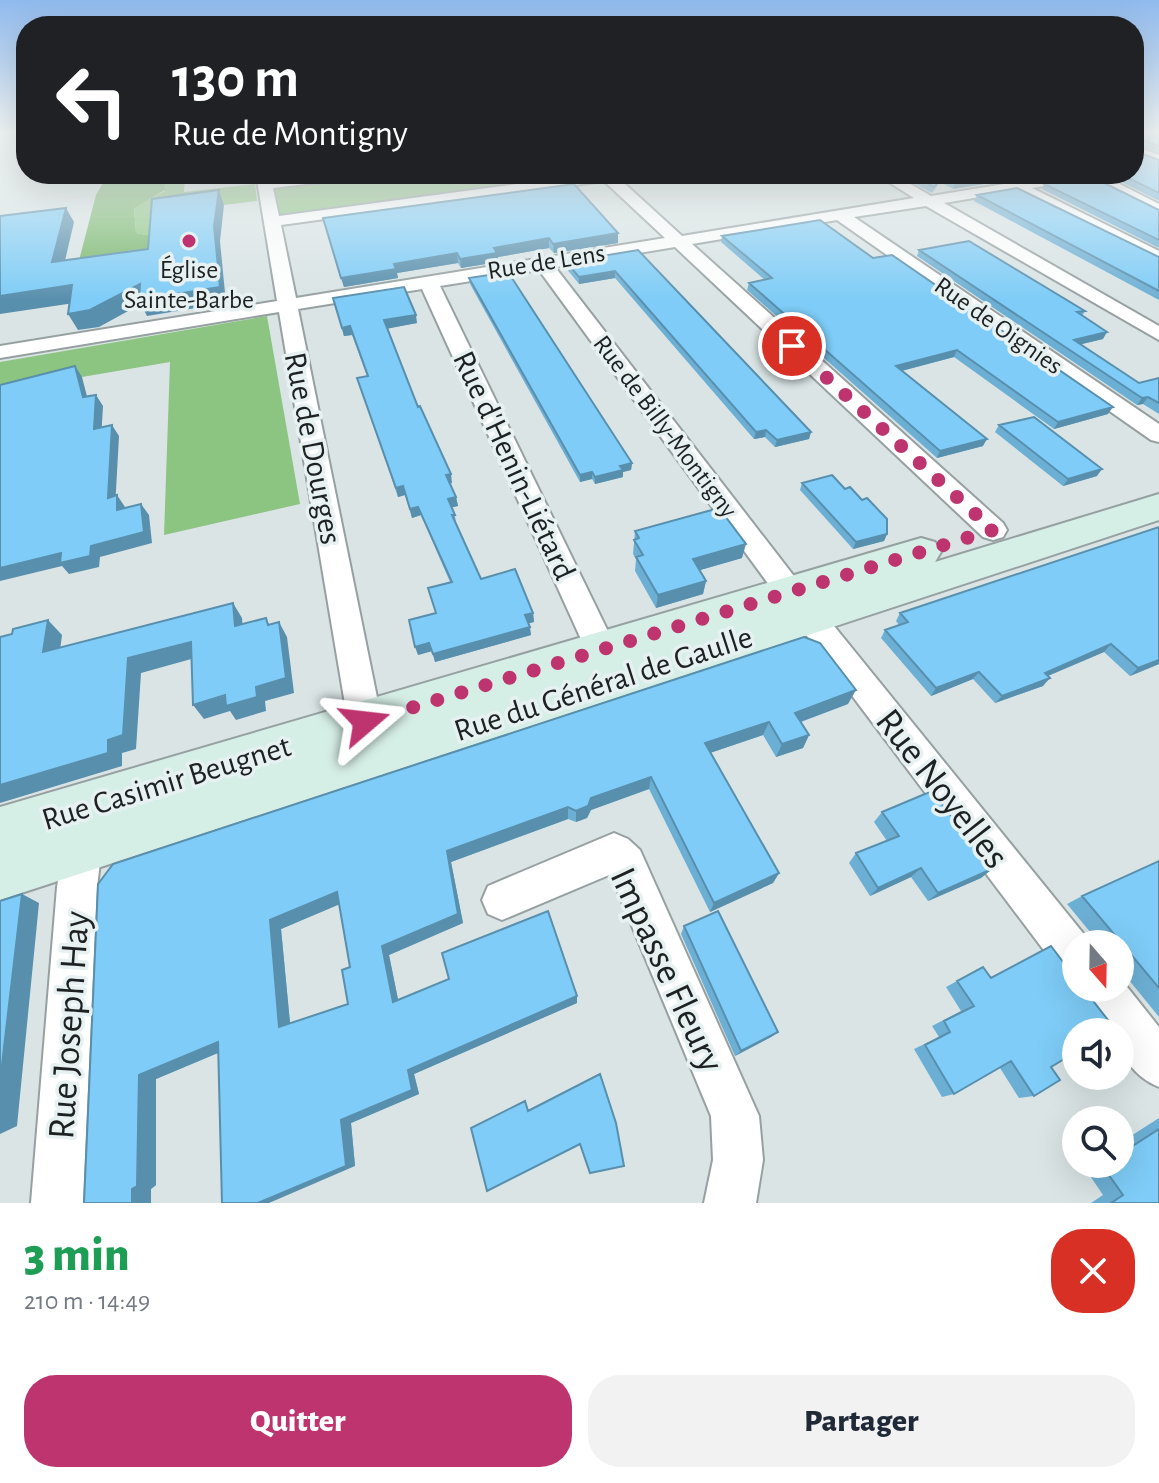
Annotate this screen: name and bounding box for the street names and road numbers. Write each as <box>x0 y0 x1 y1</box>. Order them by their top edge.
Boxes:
street label: Rue de Lens <box>486 240 607 284</box>
street label: Rue de Oignies <box>930 272 1067 379</box>
street label: Rue de Billy-Montigny <box>588 331 742 523</box>
street label: Rue d'Henin-Liétard <box>447 346 581 585</box>
street label: Rue de Dourges <box>279 349 347 547</box>
street label: Rue du Général de Gaulle <box>450 621 756 747</box>
street label: Rue Noyelles <box>868 703 1015 876</box>
street label: Rue Casimir Beugnet <box>38 730 295 836</box>
street label: Impasse Fleury <box>602 862 730 1078</box>
street label: Rue Joseph Hay <box>43 910 97 1140</box>

